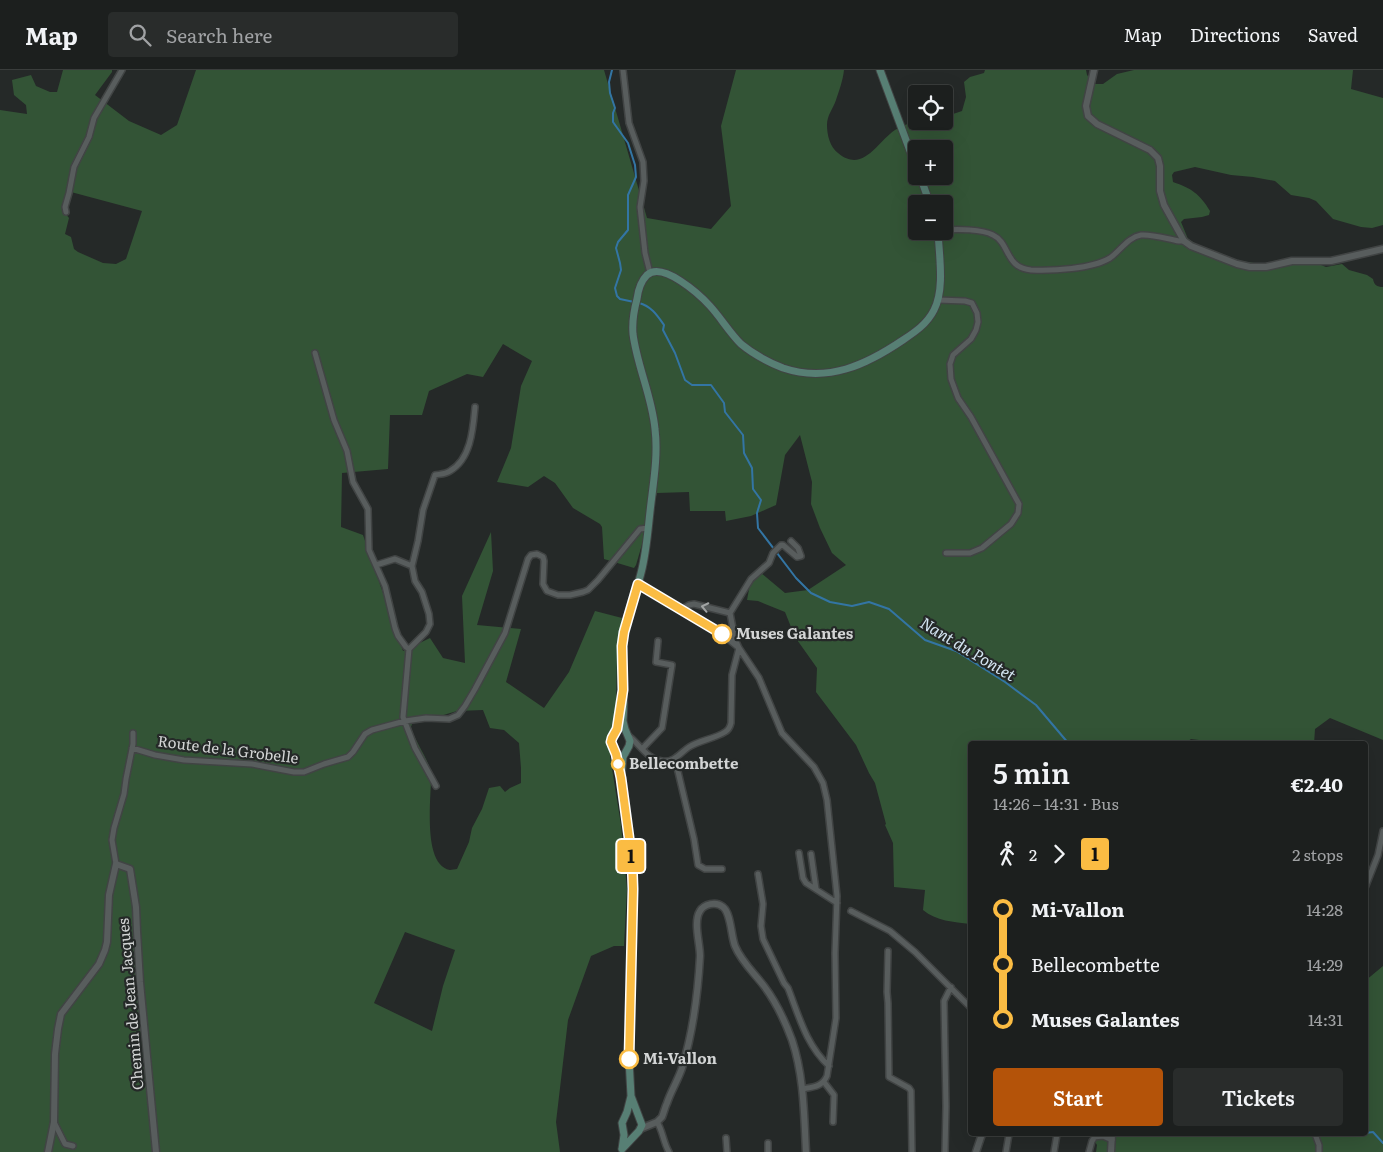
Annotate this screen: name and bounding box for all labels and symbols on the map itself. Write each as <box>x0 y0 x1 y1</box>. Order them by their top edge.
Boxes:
one-way arrow <box>700 602 709 613</box>
water label: Nant du Pontet <box>916 610 1021 686</box>
place label: Muses Galantes <box>736 621 854 644</box>
marker: Muses Galantes <box>712 624 732 644</box>
street label: Route de la Grobelle <box>156 728 300 769</box>
place label: Bellecombette <box>629 751 739 774</box>
marker: Bellecombette <box>611 757 625 771</box>
line badge: 1 <box>615 840 647 872</box>
street label: Chemin de Jean Jacques <box>111 917 148 1091</box>
place label: Mi-Vallon <box>643 1046 717 1069</box>
marker: Mi-Vallon <box>619 1049 639 1069</box>

